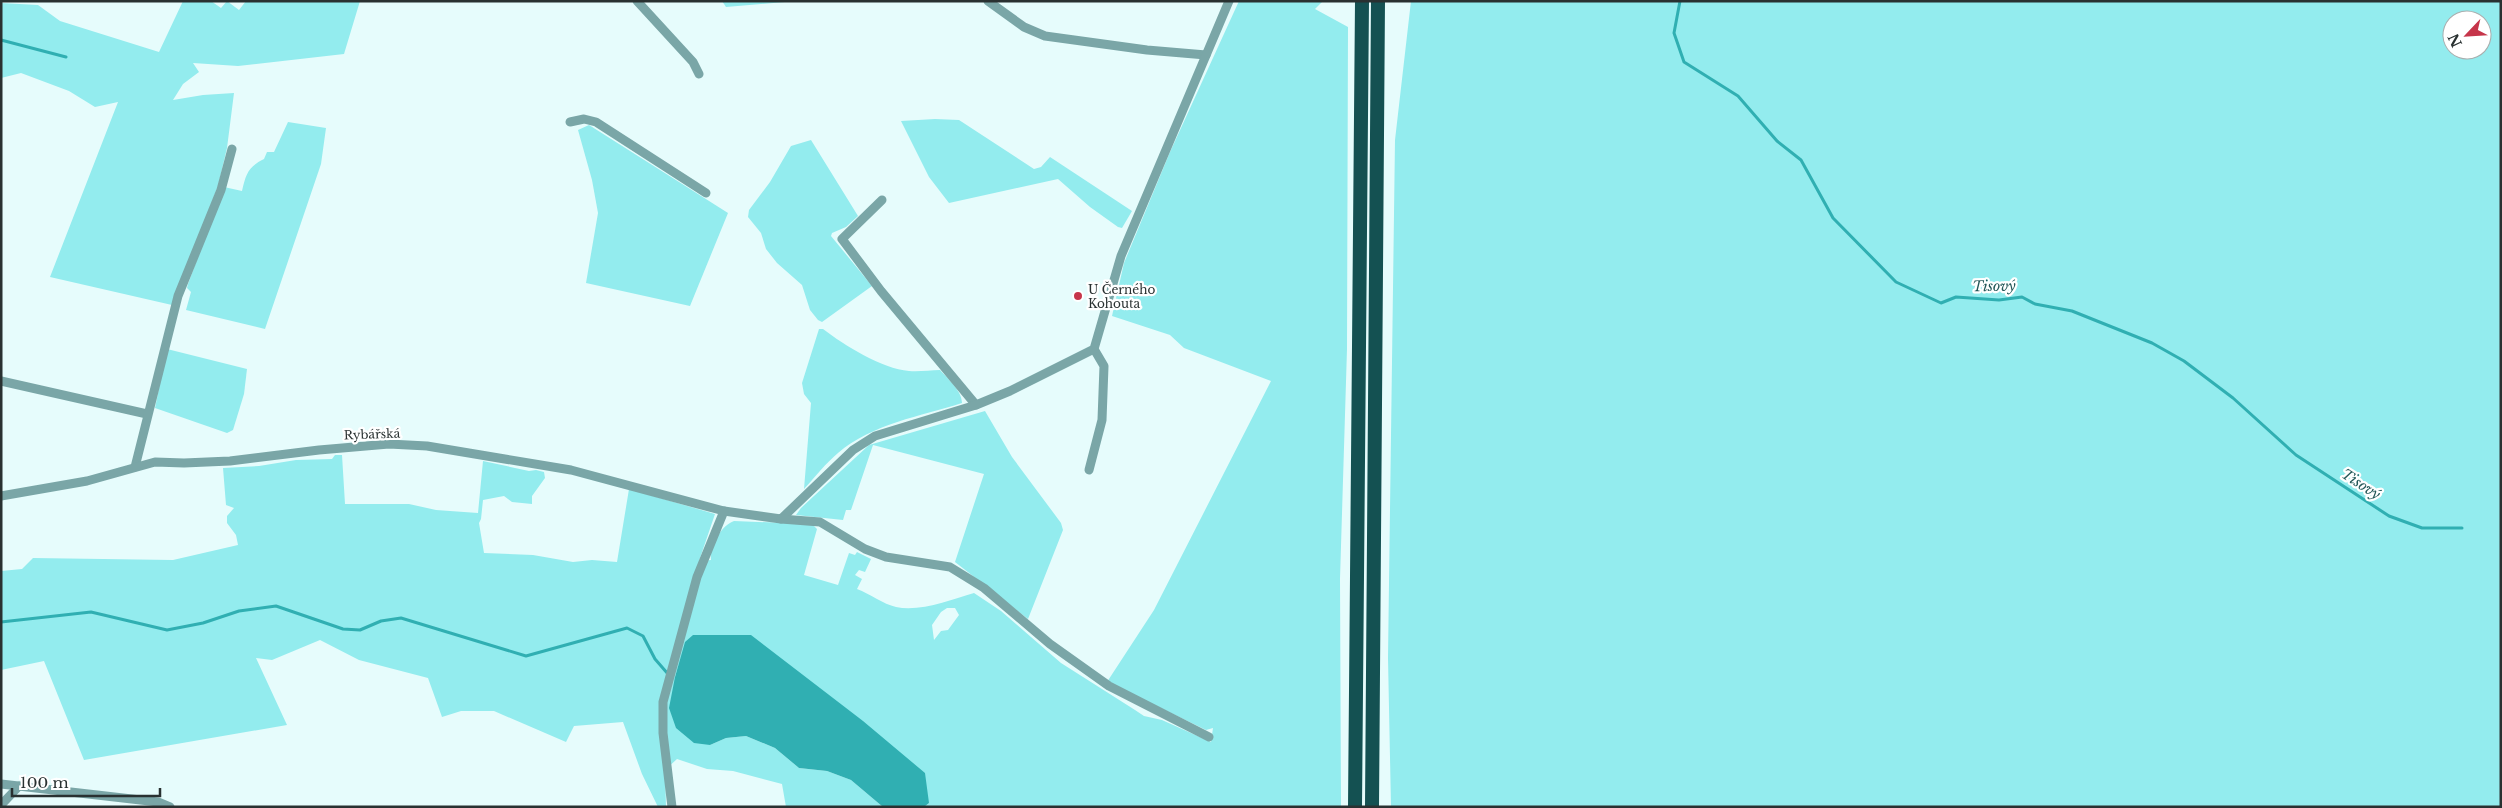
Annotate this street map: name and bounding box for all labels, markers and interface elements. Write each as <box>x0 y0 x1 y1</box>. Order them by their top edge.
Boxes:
north arrow <box>2442 10 2492 60</box>
text: N <box>2444 31 2466 50</box>
water label: Tisový <box>1972 277 2016 295</box>
place label: U Černého Kohouta <box>1088 281 1155 311</box>
marker: U Černého Kohouta <box>1072 290 1084 302</box>
street label: Rybářská <box>344 426 401 442</box>
water label: Tisový <box>2338 465 2385 504</box>
scale bar <box>12 766 160 798</box>
text: 100 m <box>20 773 69 792</box>

